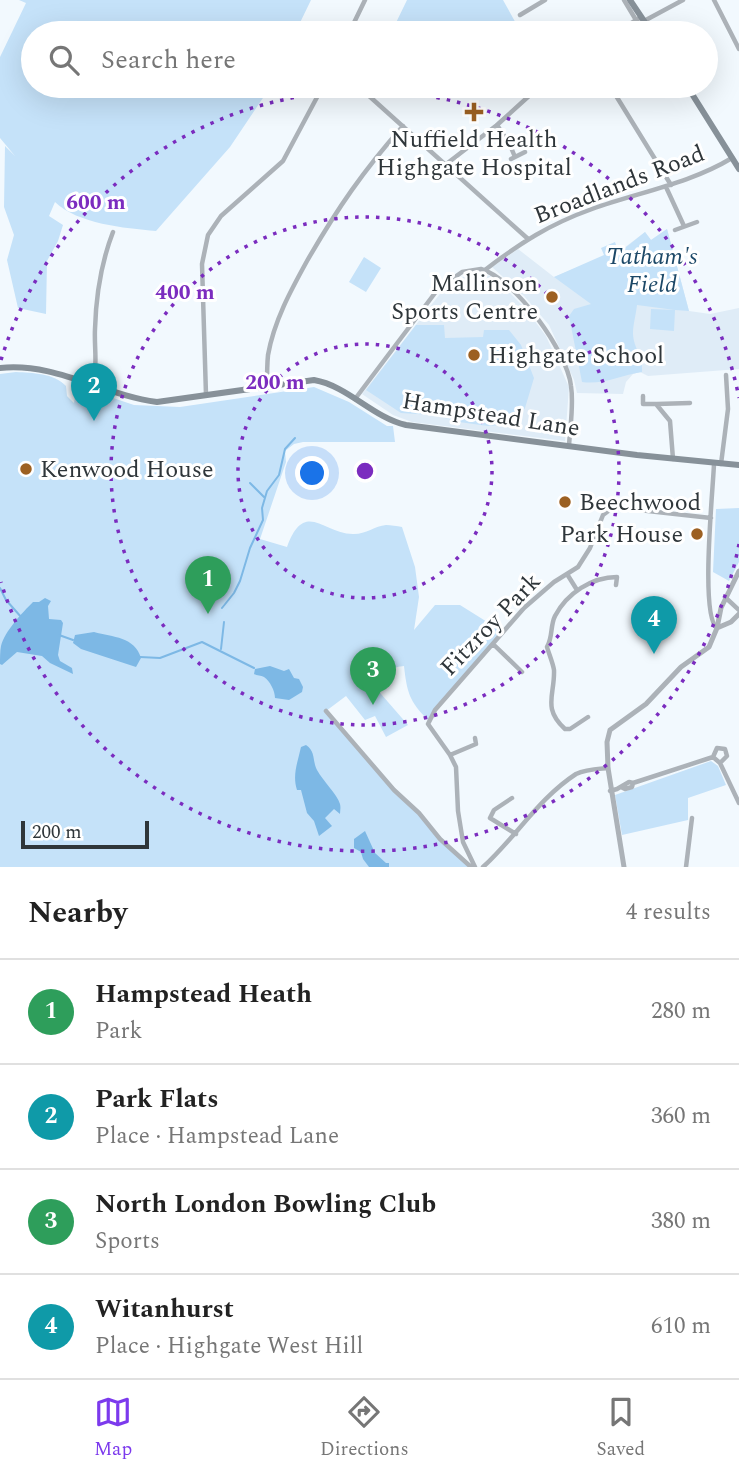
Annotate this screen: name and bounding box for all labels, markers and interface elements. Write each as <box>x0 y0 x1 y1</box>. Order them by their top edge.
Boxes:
search box <box>21 21 718 98</box>
text: Search here <box>101 40 236 80</box>
icon: search <box>45 41 83 79</box>
marker: Nuffield Health Highgate Hospital <box>464 102 484 122</box>
place label: Nuffield Health Highgate Hospital <box>376 122 572 186</box>
street label: Broadlands Road <box>529 136 710 234</box>
text: 600 m <box>66 187 126 219</box>
park label: Tatham's Field <box>606 239 698 303</box>
place label: Mallinson Sports Centre <box>391 266 538 330</box>
text: 400 m <box>155 277 215 309</box>
marker: Mallinson Sports Centre <box>544 289 560 305</box>
place label: Highgate School <box>488 338 664 374</box>
marker: Highgate School <box>466 347 482 363</box>
pin: 2 <box>71 363 117 421</box>
text: 200 m <box>245 367 305 399</box>
street label: Hampstead Lane <box>399 383 582 447</box>
place label: Kenwood House <box>40 452 214 488</box>
your location <box>295 456 329 490</box>
centre of rings <box>353 459 377 483</box>
marker: Kenwood House <box>18 461 34 477</box>
place label: Beechwood <box>579 485 701 521</box>
marker: Beechwood <box>557 494 573 510</box>
place label: Park House <box>560 517 683 553</box>
marker: Park House <box>689 526 705 542</box>
pin: 1 <box>185 556 231 614</box>
street label: Fitzroy Park <box>432 565 549 685</box>
pin: 4 <box>631 596 677 654</box>
pin: 3 <box>350 647 396 705</box>
scale bar <box>21 818 149 850</box>
text: 200 m <box>32 818 82 847</box>
text: Nearby <box>28 890 127 936</box>
text: 4 results <box>626 895 711 930</box>
text: Hampstead Heath <box>95 974 312 1014</box>
text: 1 <box>45 994 57 1029</box>
text: 280 m <box>651 994 711 1029</box>
text: Park <box>95 1014 142 1049</box>
text: Park Flats <box>95 1079 219 1119</box>
text: 2 <box>45 1099 57 1134</box>
text: 360 m <box>651 1099 711 1134</box>
text: Place · Hampstead Lane <box>95 1119 339 1154</box>
text: North London Bowling Club <box>95 1184 436 1224</box>
text: 3 <box>45 1204 57 1239</box>
text: 380 m <box>651 1204 711 1239</box>
text: Sports <box>95 1224 160 1259</box>
text: Witanhurst <box>95 1289 234 1329</box>
text: 4 <box>45 1309 57 1344</box>
text: 610 m <box>651 1309 711 1344</box>
text: Place · Highgate West Hill <box>95 1329 363 1364</box>
tab: Map <box>94 1393 132 1464</box>
tab: Directions <box>320 1393 409 1464</box>
tab: Saved <box>596 1393 645 1464</box>

